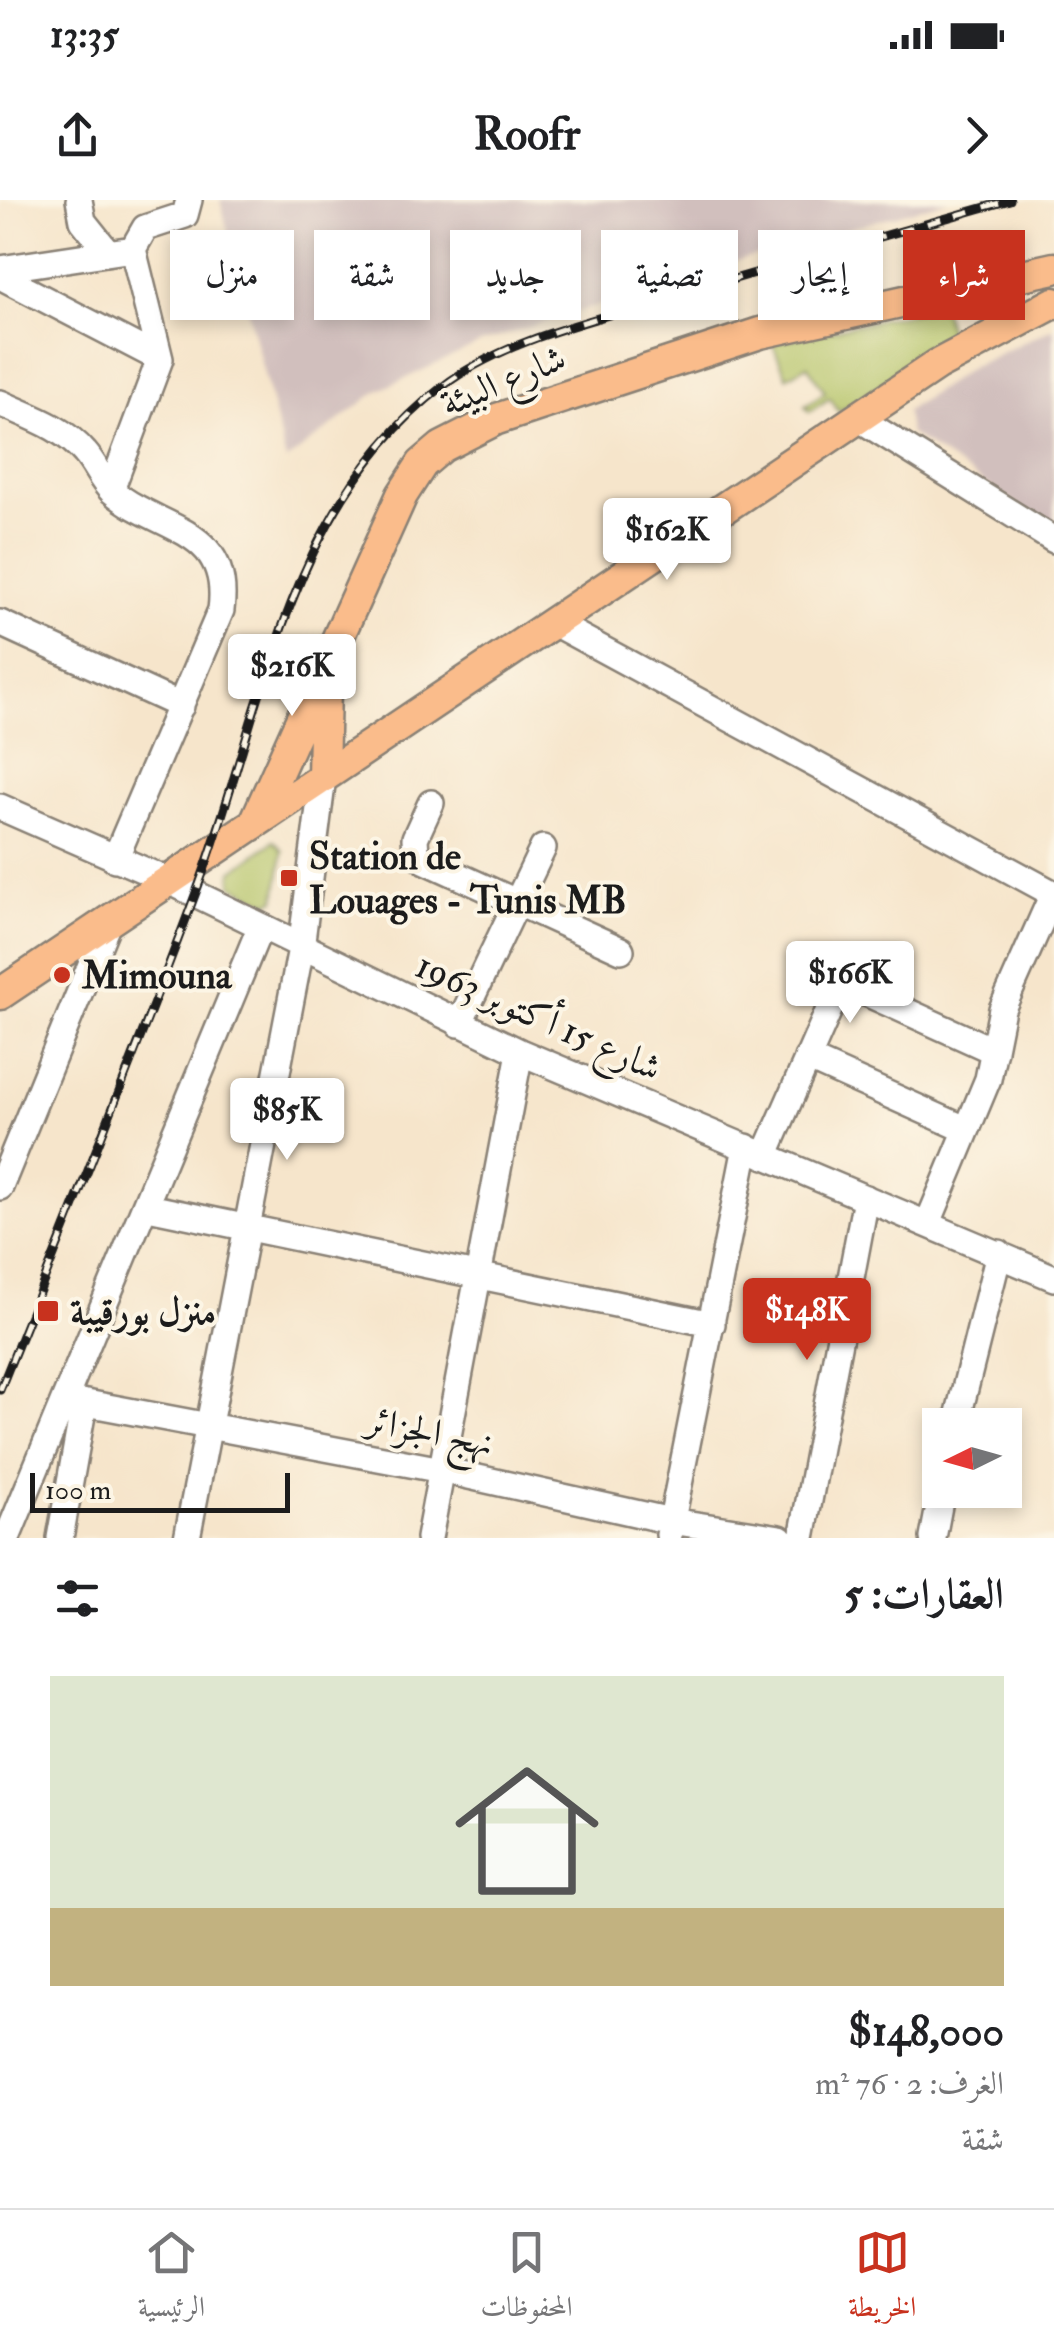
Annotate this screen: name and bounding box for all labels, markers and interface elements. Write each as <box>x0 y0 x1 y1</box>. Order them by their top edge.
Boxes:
text: 13:35 <box>50 11 119 59</box>
text: Roofr <box>474 107 580 163</box>
icon: share <box>50 108 105 163</box>
icon: forward <box>949 108 1004 163</box>
chip: منزل <box>170 230 294 320</box>
chip: شقة <box>314 230 430 320</box>
chip: جديد <box>450 230 581 320</box>
chip: تصفية <box>601 230 738 320</box>
chip: إيجار <box>758 230 883 320</box>
chip: شراء <box>903 230 1025 320</box>
street label: شارع البيئة <box>434 334 575 433</box>
pin: $162K <box>597 498 737 583</box>
text: $162K <box>625 510 709 550</box>
pin: $216K <box>222 634 362 719</box>
text: $216K <box>250 646 334 686</box>
place label: Station de Louages - Tunis MB <box>309 833 626 925</box>
marker: Station de Louages - Tunis MB <box>278 867 300 889</box>
street label: شارع 15 أكتوبر 1963 <box>406 939 670 1098</box>
pin: $166K <box>780 941 920 1026</box>
place label: Mimouna <box>81 952 233 1000</box>
text: $166K <box>808 953 892 993</box>
marker: Mimouna <box>51 964 73 986</box>
pin: $85K <box>228 1078 346 1163</box>
text: $85K <box>252 1090 322 1130</box>
pin: $148K <box>737 1278 877 1363</box>
place label: منزل بورقيبة <box>70 1288 216 1336</box>
text: $148K <box>765 1290 849 1330</box>
marker: منزل بورقيبة <box>35 1298 61 1324</box>
street label: نهج الجزائر <box>357 1395 497 1477</box>
north arrow <box>922 1408 1022 1508</box>
map controls <box>922 1408 1022 1508</box>
scale bar <box>30 1468 290 1512</box>
text: 100 m <box>45 1473 111 1508</box>
text: العقارات: 5 <box>844 1569 1004 1621</box>
icon: filters <box>50 1571 105 1626</box>
icon: home <box>437 1741 617 1921</box>
text: $148,000 <box>848 2006 1004 2058</box>
text: الغرف: 2 · 76 m² <box>815 2064 1004 2104</box>
text: شقة <box>962 2120 1004 2160</box>
tab: الرئيسية <box>138 2225 205 2334</box>
tab: المحفوظات <box>480 2225 573 2334</box>
tab: الخريطة <box>848 2225 916 2334</box>

